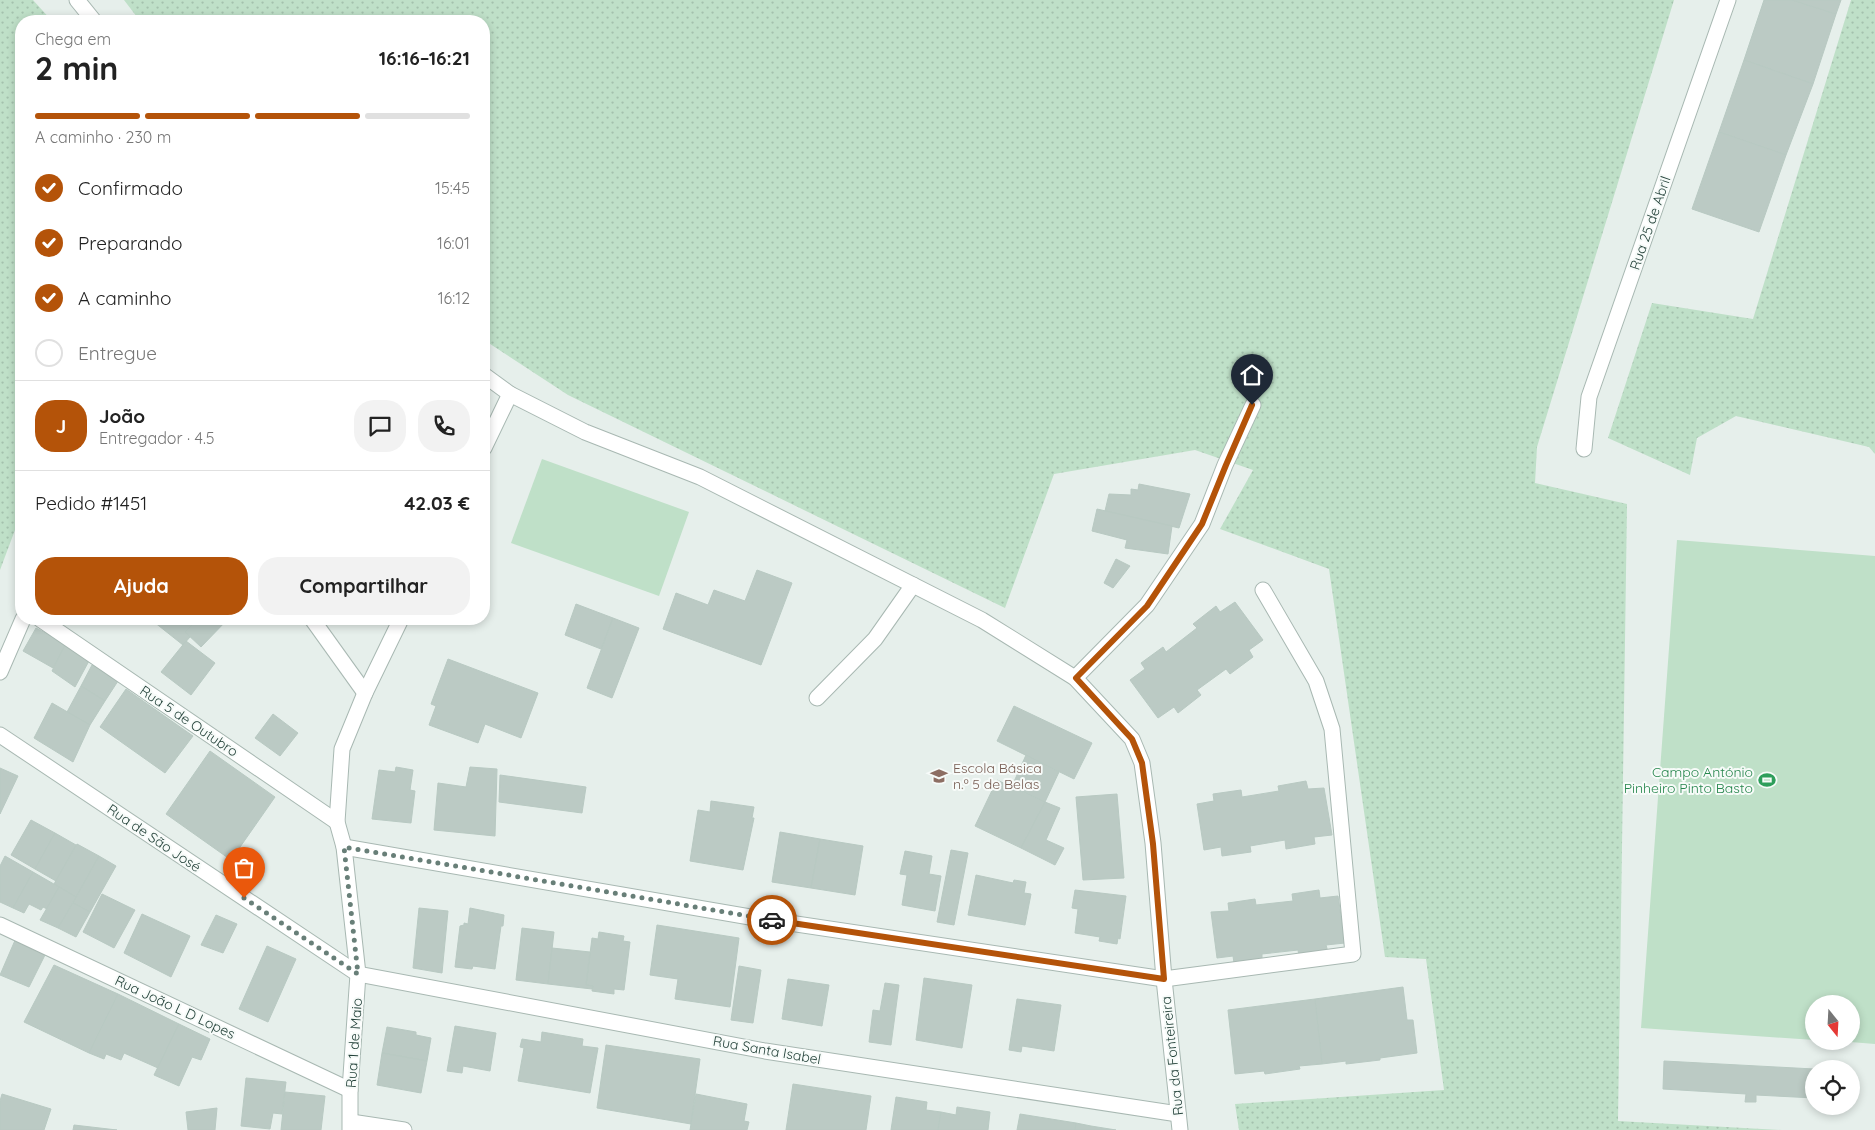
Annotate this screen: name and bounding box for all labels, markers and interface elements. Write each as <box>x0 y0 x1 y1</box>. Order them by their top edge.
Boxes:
text: Chega em <box>35 29 111 49</box>
text: 16:16–16:21 <box>379 46 470 70</box>
text: 2 min <box>35 48 118 88</box>
text: A caminho · 230 m <box>35 127 171 147</box>
icon: check <box>35 174 63 202</box>
street label: Rua 25 de Abril <box>1626 174 1674 272</box>
text: Confirmado <box>78 176 183 200</box>
text: 15:45 <box>435 178 470 198</box>
icon: check <box>35 229 63 257</box>
text: Preparando <box>78 231 183 255</box>
text: 16:01 <box>437 233 470 253</box>
icon: check <box>35 284 63 312</box>
text: A caminho <box>78 286 171 310</box>
text: 16:12 <box>438 288 470 308</box>
text: Entregue <box>78 341 157 365</box>
pin <box>1231 354 1273 405</box>
icon: home <box>1238 361 1266 389</box>
button: chat <box>354 400 406 452</box>
button: phone <box>418 400 470 452</box>
text: João <box>99 404 145 428</box>
text: J <box>56 414 66 438</box>
text: Entregador · 4.5 <box>99 428 215 448</box>
text: Pedido #1451 <box>35 491 147 515</box>
text: 42.03 € <box>404 491 470 515</box>
button: Ajuda <box>35 557 248 615</box>
button: Compartilhar <box>258 557 470 615</box>
street label: Rua 5 de Outubro <box>136 681 242 761</box>
place label: Escola Básica n.º 5 de Belas <box>953 759 1042 793</box>
place label: Campo António Pinheiro Pinto Basto <box>1624 763 1753 797</box>
school or university icon: Escola Básica n.º 5 de Belas <box>929 766 949 786</box>
sports icon: Campo António Pinheiro Pinto Basto <box>1757 770 1777 790</box>
street label: Rua de São José <box>104 800 204 876</box>
pin <box>223 847 265 898</box>
icon: bag <box>230 854 258 882</box>
courier <box>747 895 797 945</box>
icon: car <box>758 906 786 934</box>
street label: Rua João L D Lopes <box>112 971 238 1043</box>
street label: Rua da Fonteireira <box>1157 995 1187 1117</box>
north arrow <box>1805 995 1860 1050</box>
map controls <box>1805 995 1860 1115</box>
street label: Rua 1 de Maio <box>342 997 366 1089</box>
street label: Rua Santa Isabel <box>712 1032 822 1068</box>
button: locate <box>1805 1060 1860 1115</box>

